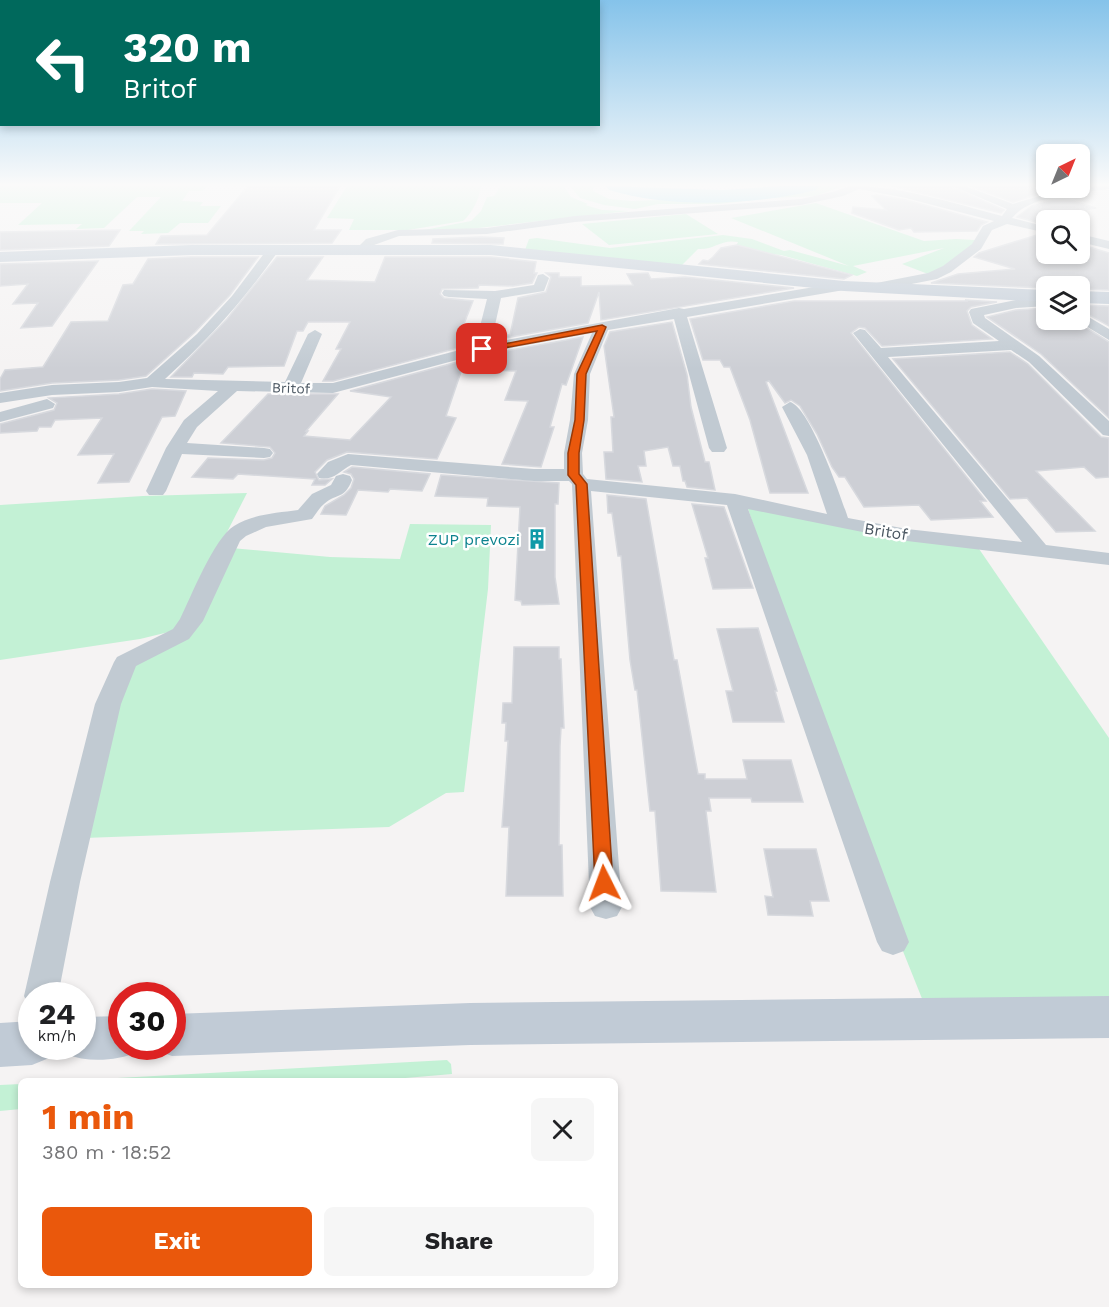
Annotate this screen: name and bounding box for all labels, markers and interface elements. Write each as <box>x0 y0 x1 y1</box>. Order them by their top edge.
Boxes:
text: 320 m <box>123 23 252 72</box>
icon: left <box>24 24 102 102</box>
text: Britof <box>123 73 197 105</box>
north arrow <box>1036 144 1090 198</box>
map controls <box>1036 144 1090 330</box>
button: search <box>1036 210 1090 264</box>
button: layers <box>1036 276 1090 330</box>
pin <box>456 323 507 374</box>
icon: arrive <box>465 332 498 365</box>
street label: Britof <box>272 379 311 397</box>
street label: Britof <box>863 519 910 544</box>
building icon: ZUP prevozi <box>525 527 549 551</box>
place label: ZUP prevozi <box>428 530 520 549</box>
position arrow <box>572 851 636 915</box>
speed limit sign: 30 <box>108 982 186 1060</box>
text: 24 <box>39 996 75 1031</box>
text: km/h <box>38 1027 76 1045</box>
text: 1 min <box>42 1096 134 1138</box>
button: close <box>531 1098 594 1161</box>
text: 380 m · 18:52 <box>42 1140 171 1164</box>
button: Exit <box>42 1207 312 1276</box>
button: Share <box>324 1207 594 1276</box>

